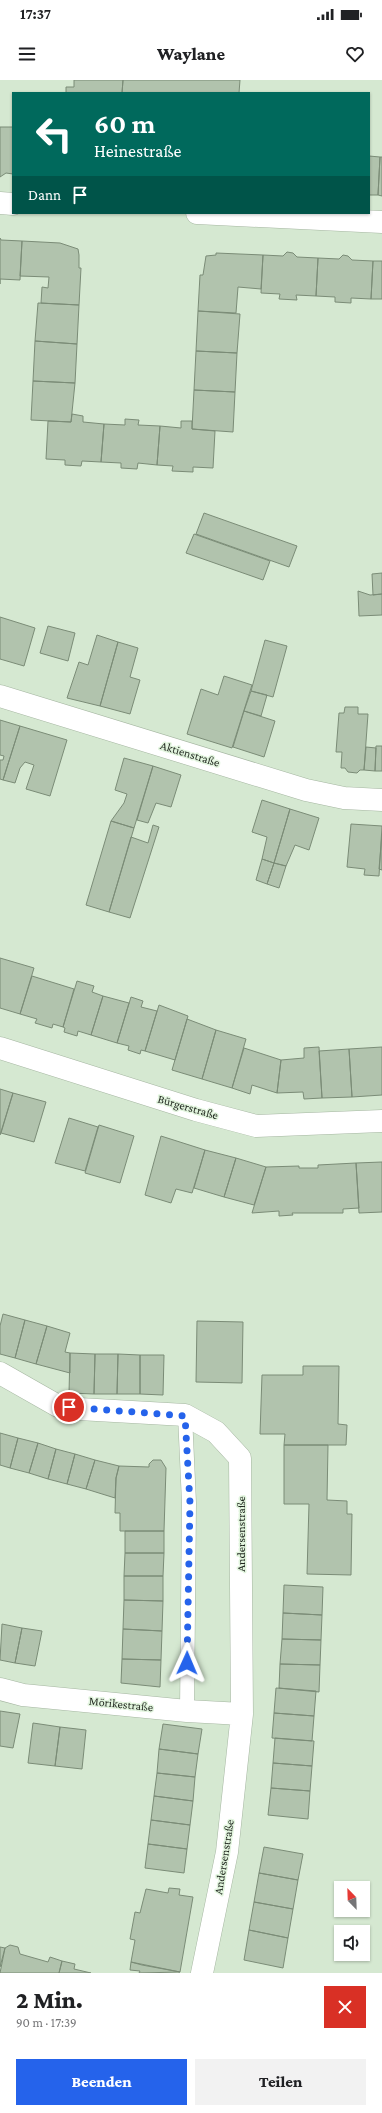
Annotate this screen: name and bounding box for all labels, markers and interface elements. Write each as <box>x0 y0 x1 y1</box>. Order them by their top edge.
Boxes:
text: 17:37 <box>20 6 51 22</box>
icon: menu <box>16 43 38 65</box>
icon: heart <box>344 43 366 65</box>
text: Waylane <box>157 44 225 64</box>
icon: left <box>28 108 80 160</box>
text: 60 m <box>94 108 155 139</box>
text: Heinestraße <box>94 141 181 161</box>
icon: arrive <box>69 184 91 206</box>
text: Dann <box>28 187 61 203</box>
street label: Aktienstraße <box>158 738 222 770</box>
street label: Bürgerstraße <box>156 1092 220 1122</box>
pin <box>52 1390 86 1424</box>
icon: arrive <box>58 1396 80 1418</box>
street label: Andersenstraße <box>234 1496 248 1572</box>
position arrow <box>166 1642 208 1684</box>
street label: Mörikestraße <box>88 1694 154 1714</box>
street label: Andersenstraße <box>211 1819 237 1895</box>
north arrow <box>334 1881 370 1917</box>
map controls <box>334 1881 370 1961</box>
button: sound <box>334 1925 370 1961</box>
text: 2 Min. <box>16 1986 83 2013</box>
button: close <box>324 1986 366 2028</box>
text: 90 m · 17:39 <box>16 2015 77 2030</box>
button: Beenden <box>16 2059 187 2105</box>
button: Teilen <box>195 2059 366 2105</box>

